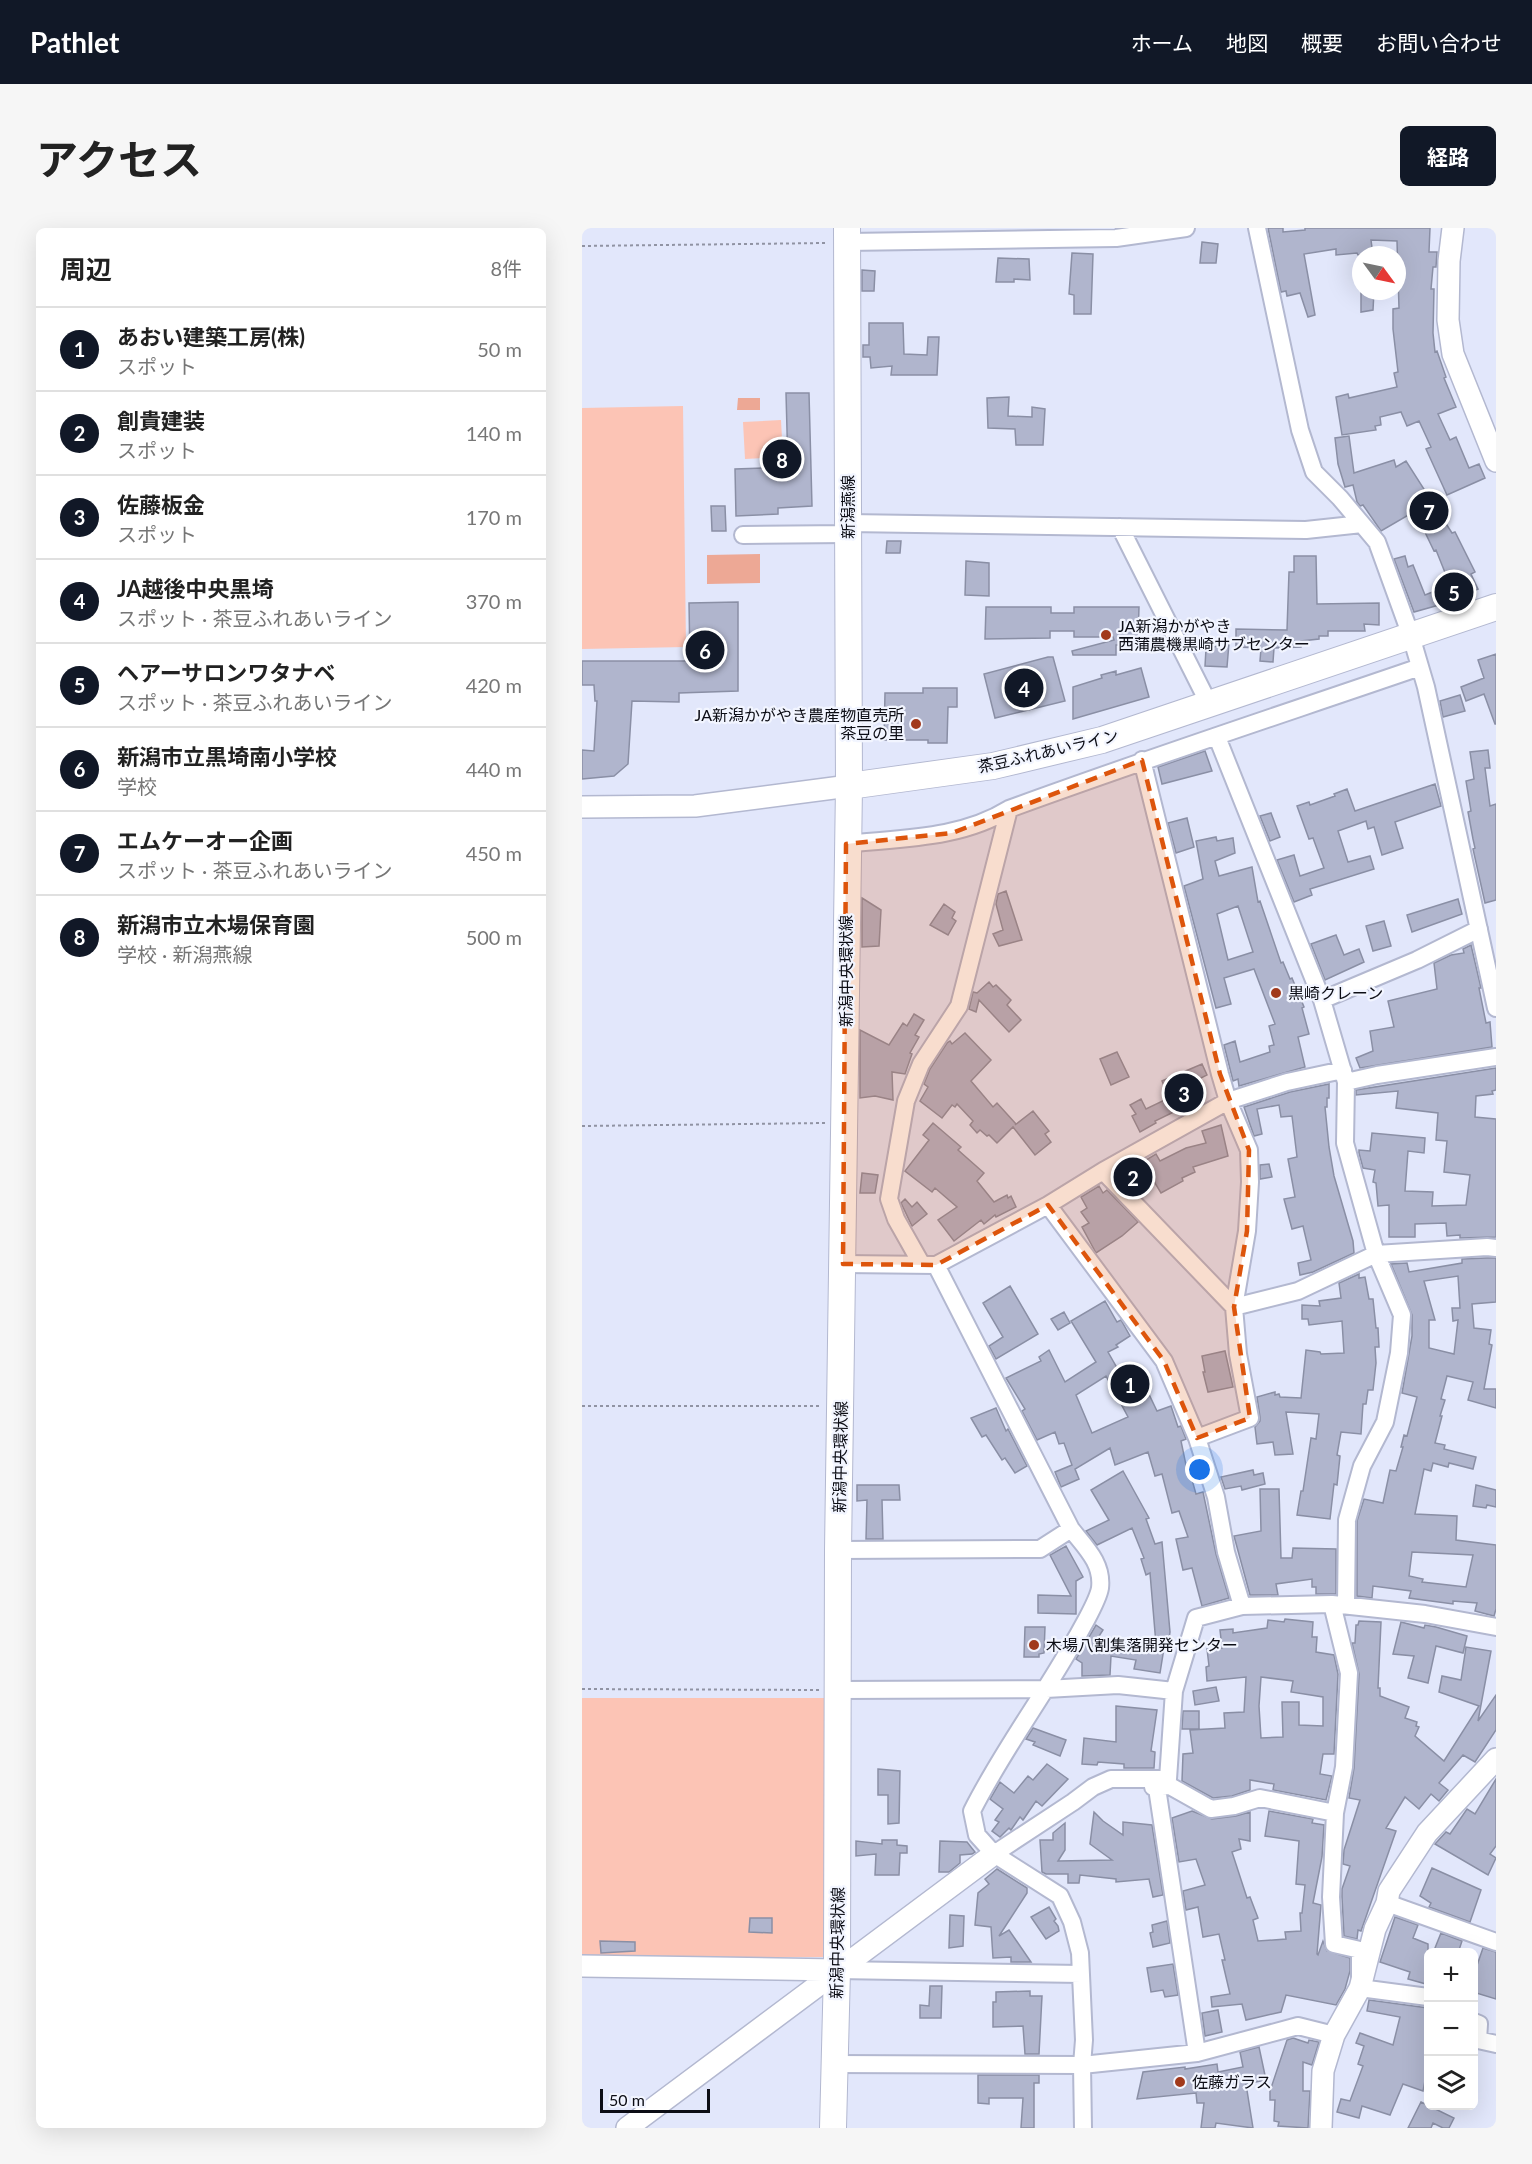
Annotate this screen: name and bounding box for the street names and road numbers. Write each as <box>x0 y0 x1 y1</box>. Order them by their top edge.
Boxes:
street label: 新潟燕線 <box>838 475 857 539</box>
street label: 茶豆ふれあいライン <box>976 725 1120 776</box>
street label: 新潟中央環状線 <box>836 915 855 1027</box>
street label: 新潟中央環状線 <box>829 1401 850 1513</box>
street label: 新潟中央環状線 <box>826 1887 847 1999</box>

